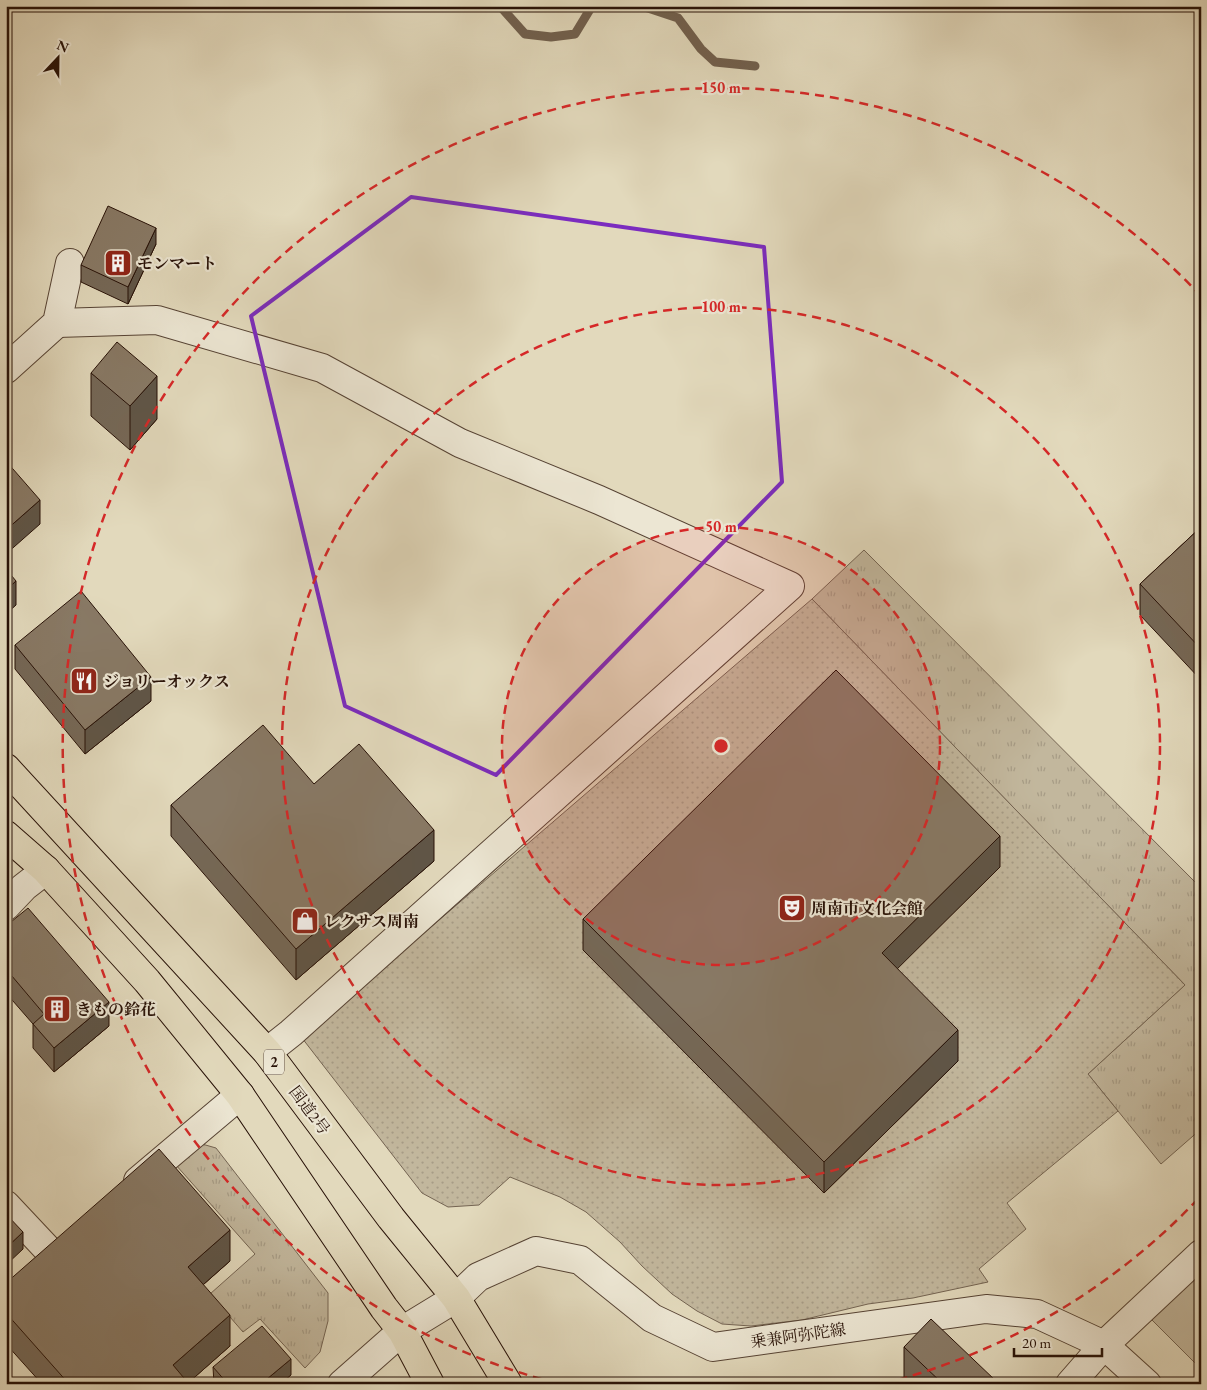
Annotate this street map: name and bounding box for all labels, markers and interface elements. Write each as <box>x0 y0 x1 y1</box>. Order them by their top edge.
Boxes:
north arrow <box>32 32 82 82</box>
text: N <box>54 35 72 57</box>
text: 150 m <box>701 78 741 97</box>
building icon: モンマート <box>103 248 133 278</box>
place label: モンマート <box>137 253 217 274</box>
text: 100 m <box>701 297 741 316</box>
text: 50 m <box>705 517 737 536</box>
restaurant icon: ジョリーオックス <box>69 666 99 696</box>
place label: ジョリーオックス <box>103 671 230 692</box>
centre of rings <box>712 737 730 755</box>
theatre icon: 周南市文化会館 <box>777 893 807 923</box>
place label: 周南市文化会館 <box>811 898 923 919</box>
shop icon: レクサス周南 <box>290 906 320 936</box>
place label: レクサス周南 <box>324 911 419 932</box>
building icon: きもの鈴花 <box>42 994 72 1024</box>
place label: きもの鈴花 <box>76 999 156 1020</box>
road number: 2 <box>264 1050 284 1074</box>
street label: 国道2号 <box>284 1082 335 1139</box>
street label: 乗兼阿弥陀線 <box>749 1318 847 1353</box>
scale bar <box>1014 1325 1102 1357</box>
text: 20 m <box>1022 1333 1051 1352</box>

